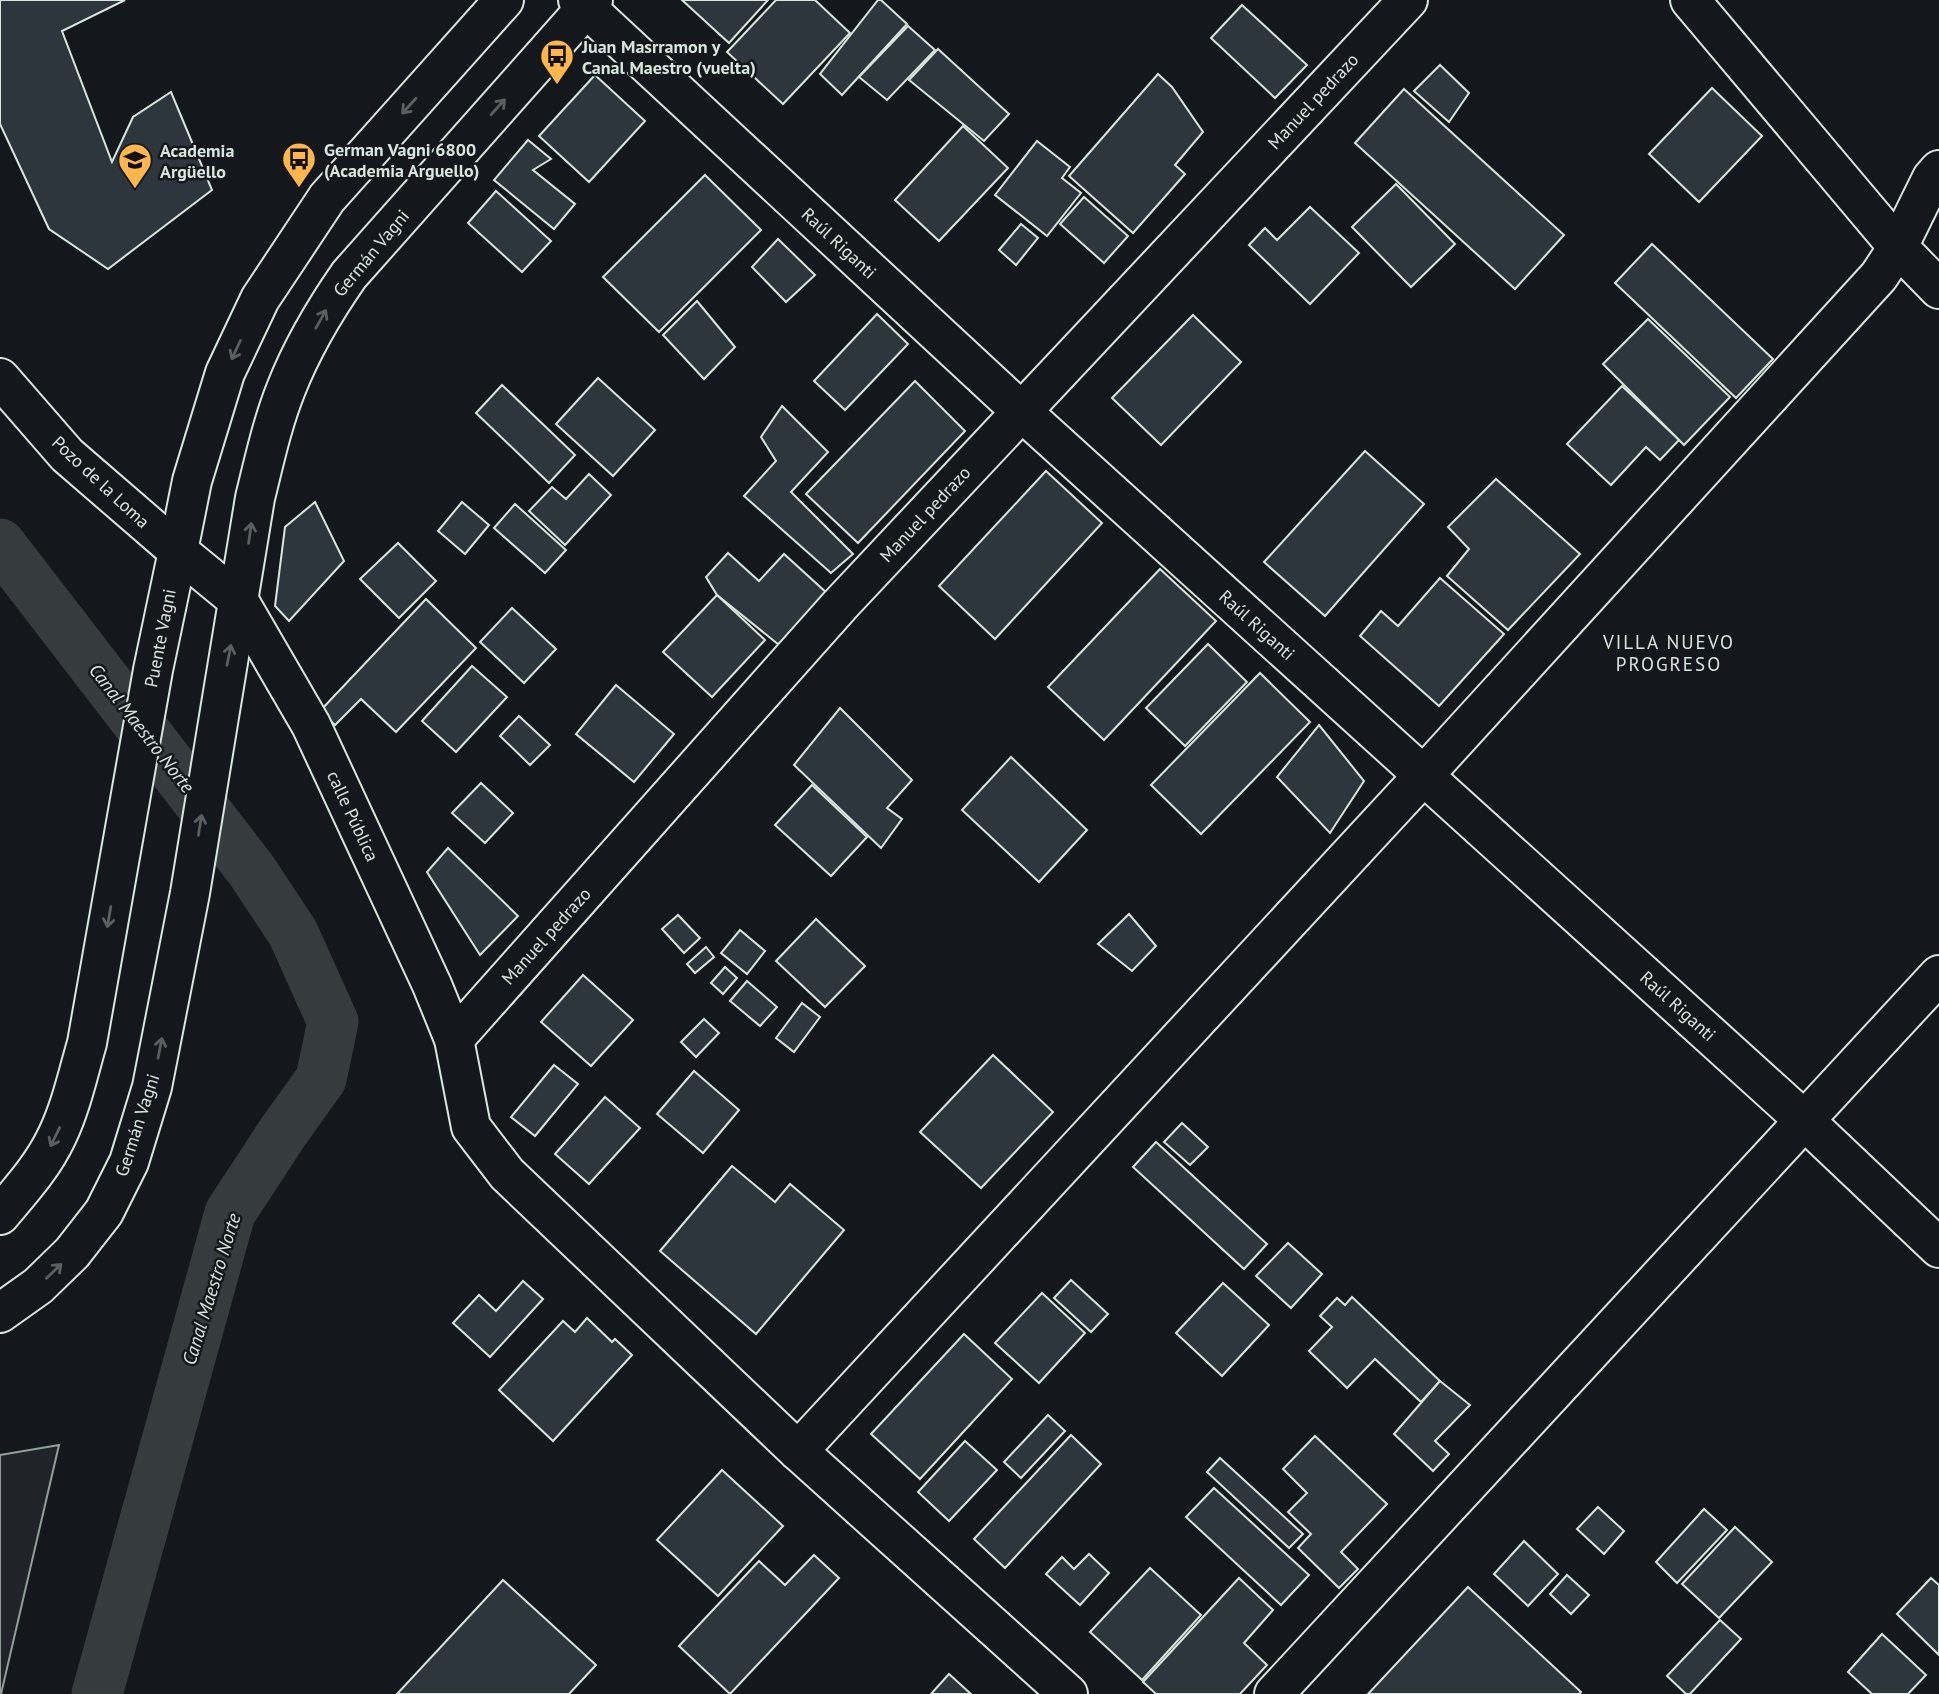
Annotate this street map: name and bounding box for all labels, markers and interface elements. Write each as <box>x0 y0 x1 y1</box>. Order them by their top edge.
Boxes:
place label: Juan Masrramon y Canal Maestro (vuelta) <box>581 35 756 79</box>
bus stop icon: Juan Masrramon y Canal Maestro (vuelta) <box>538 37 576 86</box>
street label: Manuel pedrazo <box>1263 48 1363 154</box>
one-way arrow <box>401 97 418 114</box>
one-way arrow <box>490 98 506 116</box>
place label: German Vagni 6800 (Academia Arguello) <box>324 138 479 182</box>
place label: Academia Argüello <box>160 139 234 183</box>
bus stop icon: German Vagni 6800 (Academia Arguello) <box>280 140 318 189</box>
school or university icon: Academia Argüello <box>116 141 154 190</box>
street label: Raúl Riganti <box>797 202 881 284</box>
street label: Germán Vagni <box>328 205 414 301</box>
one-way arrow <box>314 309 328 329</box>
one-way arrow <box>229 339 242 360</box>
street label: Pozo de la Loma <box>47 431 155 533</box>
street label: Manuel pedrazo <box>875 461 975 567</box>
one-way arrow <box>244 522 257 545</box>
street label: Raúl Riganti <box>1214 585 1300 665</box>
street label: Puente Vagni <box>139 587 181 689</box>
district label: VILLA NUEVO PROGRESO <box>1602 630 1735 676</box>
one-way arrow <box>223 644 236 667</box>
water label: Canal Maestro Norte <box>84 659 200 798</box>
street label: calle Pública <box>322 767 384 865</box>
one-way arrow <box>194 814 207 837</box>
street label: Manuel pedrazo <box>496 883 596 989</box>
one-way arrow <box>102 905 115 928</box>
street label: Raúl Riganti <box>1635 966 1721 1046</box>
one-way arrow <box>154 1037 167 1060</box>
street label: Germán Vagni <box>110 1071 164 1179</box>
one-way arrow <box>48 1126 61 1147</box>
water label: Canal Maestro Norte <box>177 1210 246 1368</box>
one-way arrow <box>45 1262 62 1279</box>

